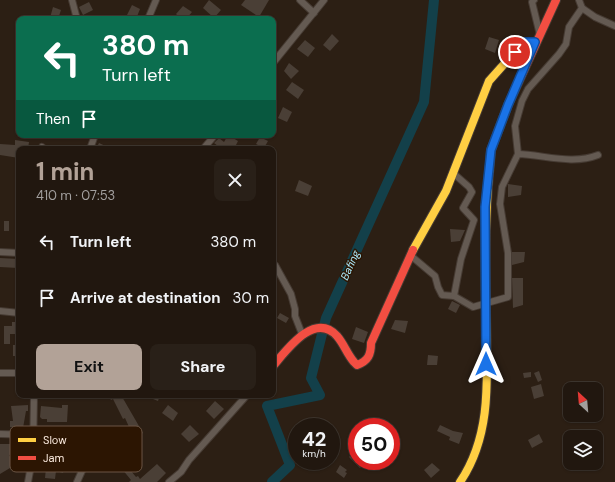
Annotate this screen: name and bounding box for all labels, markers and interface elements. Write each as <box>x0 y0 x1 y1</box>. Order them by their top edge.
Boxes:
text: 380 m <box>102 27 189 64</box>
icon: left <box>36 32 88 84</box>
pin <box>498 35 532 69</box>
icon: arrive <box>504 41 526 63</box>
text: Turn left <box>102 63 171 87</box>
icon: arrive <box>78 108 100 130</box>
text: Then <box>36 109 70 129</box>
text: 1 min <box>36 156 94 187</box>
button: close <box>214 159 256 201</box>
text: 410 m · 07:53 <box>36 187 115 204</box>
icon: left <box>36 231 58 253</box>
text: Turn left <box>70 232 131 252</box>
text: 380 m <box>210 232 256 252</box>
water label: Bafing <box>337 247 363 282</box>
icon: arrive <box>36 287 58 309</box>
text: Arrive at destination <box>70 288 221 308</box>
text: 30 m <box>233 288 269 308</box>
position arrow <box>465 343 507 385</box>
button: Exit <box>36 344 142 390</box>
button: Share <box>150 344 256 390</box>
north arrow <box>563 382 603 422</box>
map controls <box>563 382 603 470</box>
speed limit sign: 50 <box>348 418 400 470</box>
legend <box>10 426 142 472</box>
text: 42 <box>302 426 326 452</box>
button: layers <box>563 430 603 470</box>
text: Slow <box>43 433 67 447</box>
text: km/h <box>302 447 326 460</box>
text: Jam <box>43 451 64 465</box>

